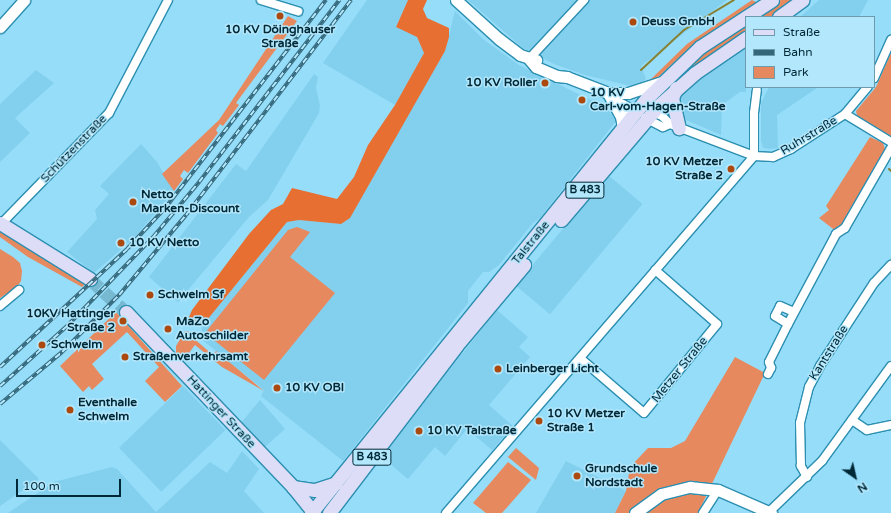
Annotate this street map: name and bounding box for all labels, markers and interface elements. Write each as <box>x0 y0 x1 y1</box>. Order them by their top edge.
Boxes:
marker: 10 KV Döinghauser Straße <box>275 11 285 21</box>
place label: Deuss GmbH <box>641 15 715 29</box>
legend <box>745 16 875 88</box>
marker: Deuss GmbH <box>628 17 638 27</box>
place label: 10 KV Döinghauser Straße <box>225 23 335 51</box>
text: Straße <box>783 25 820 39</box>
text: Bahn <box>783 45 813 59</box>
text: Park <box>783 65 809 79</box>
place label: 10 KV Roller <box>466 76 537 90</box>
marker: 10 KV Roller <box>540 78 550 88</box>
place label: 10 KV Carl-vom-Hagen-Straße <box>590 86 726 114</box>
marker: 10 KV Carl-vom-Hagen-Straße <box>577 95 587 105</box>
street label: Schützenstraße <box>38 112 110 186</box>
street label: Ruhrstraße <box>778 113 840 159</box>
place label: 10 KV Metzer Straße 2 <box>645 155 723 183</box>
marker: 10 KV Metzer Straße 2 <box>726 164 736 174</box>
road number: B 483 <box>565 181 605 199</box>
place label: Netto Marken-Discount <box>141 188 240 216</box>
marker: Netto Marken-Discount <box>128 197 138 207</box>
street label: Talstraße <box>509 218 553 268</box>
place label: 10 KV Netto <box>129 236 199 250</box>
marker: 10 KV Netto <box>116 238 126 248</box>
place label: Schwelm Sf <box>158 288 224 302</box>
marker: Schwelm Sf <box>145 290 155 300</box>
place label: 10KV Hattinger Straße 2 <box>26 307 115 335</box>
place label: MaZo Autoschilder <box>176 315 248 343</box>
marker: 10KV Hattinger Straße 2 <box>118 316 128 326</box>
street label: Kantstraße <box>806 323 852 383</box>
marker: MaZo Autoschilder <box>163 324 173 334</box>
street label: Metzer Straße <box>649 334 711 406</box>
place label: Schwelm <box>51 338 102 352</box>
marker: Schwelm <box>36 339 48 351</box>
place label: Straßenverkehrsamt <box>133 350 248 364</box>
marker: Straßenverkehrsamt <box>120 352 130 362</box>
place label: Leinberger Licht <box>506 362 599 376</box>
marker: Leinberger Licht <box>493 364 503 374</box>
street label: Hattinger Straße <box>184 373 258 451</box>
place label: 10 KV OBI <box>285 381 344 395</box>
marker: 10 KV OBI <box>272 383 282 393</box>
place label: Eventhalle Schwelm <box>78 396 137 424</box>
marker: Eventhalle Schwelm <box>65 405 75 415</box>
place label: 10 KV Metzer Straße 1 <box>547 407 625 435</box>
marker: 10 KV Metzer Straße 1 <box>534 416 544 426</box>
place label: 10 KV Talstraße <box>427 424 516 438</box>
marker: 10 KV Talstraße <box>414 426 424 436</box>
road number: B 483 <box>352 448 392 466</box>
north arrow <box>835 457 875 497</box>
place label: Grundschule Nordstadt <box>585 462 657 490</box>
scale bar <box>18 471 123 497</box>
marker: Grundschule Nordstadt <box>572 471 582 481</box>
text: 100 m <box>23 479 60 493</box>
text: N <box>855 480 869 495</box>

